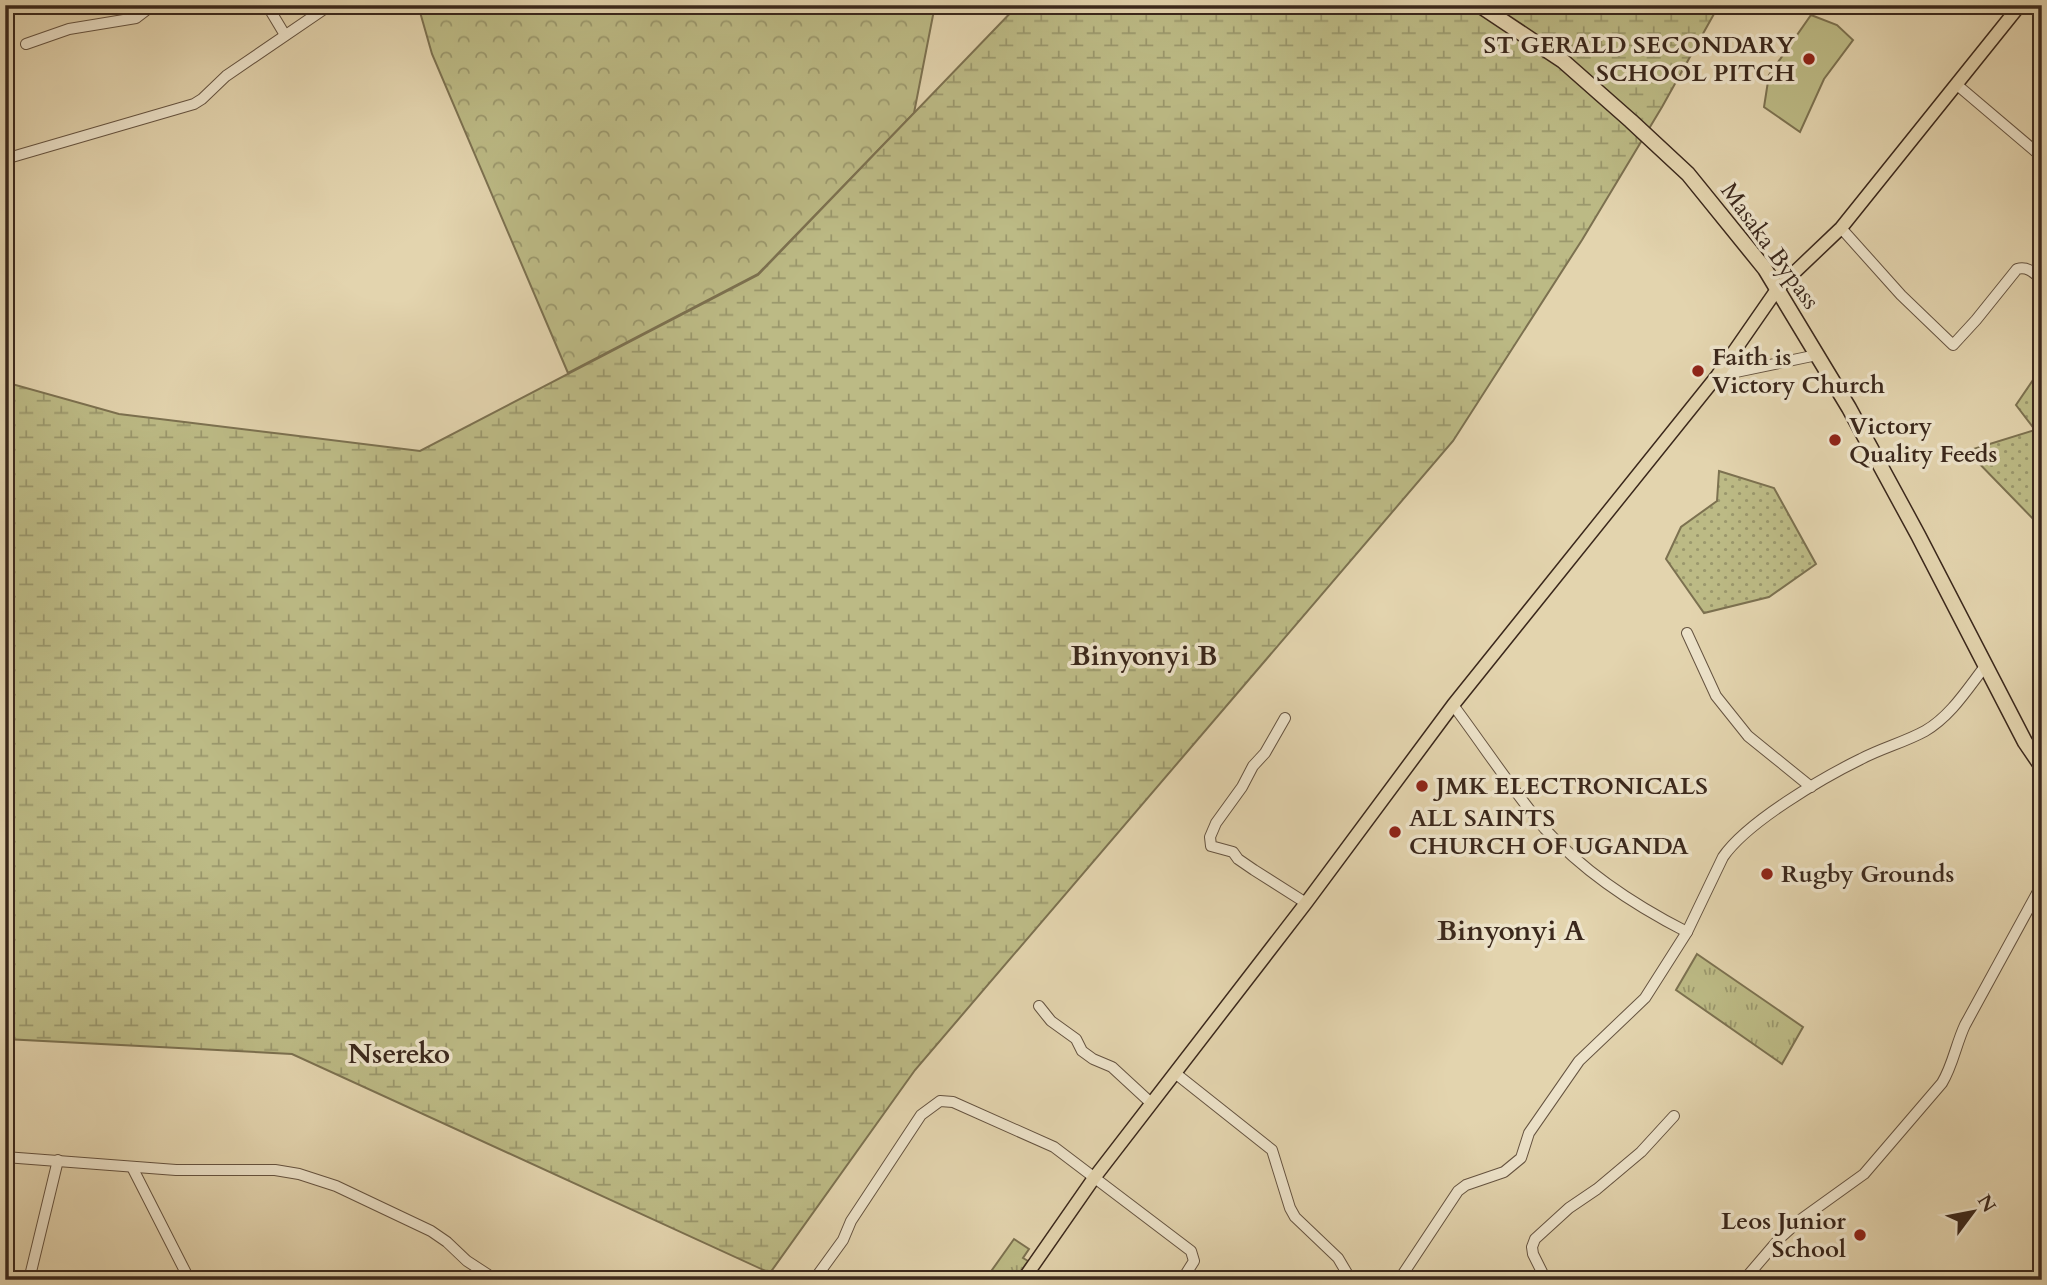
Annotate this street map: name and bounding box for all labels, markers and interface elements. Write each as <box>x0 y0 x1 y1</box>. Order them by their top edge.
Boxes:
place label: ST GERALD SECONDARY SCHOOL PITCH <box>1483 29 1796 90</box>
marker: ST GERALD SECONDARY SCHOOL PITCH <box>1801 51 1817 67</box>
street label: Masaka Bypass <box>1713 176 1827 316</box>
place label: Faith is Victory Church <box>1712 341 1885 402</box>
marker: Faith is Victory Church <box>1690 363 1706 379</box>
place label: Victory Quality Feeds <box>1849 410 1997 471</box>
marker: Victory Quality Feeds <box>1827 432 1843 448</box>
district label: Binyonyi B <box>1071 637 1217 675</box>
place label: JMK ELECTRONICALS <box>1433 770 1708 803</box>
marker: JMK ELECTRONICALS <box>1414 778 1430 794</box>
place label: ALL SAINTS CHURCH OF UGANDA <box>1409 802 1688 863</box>
marker: ALL SAINTS CHURCH OF UGANDA <box>1387 824 1403 840</box>
place label: Rugby Grounds <box>1781 858 1954 891</box>
marker: Rugby Grounds <box>1759 866 1775 882</box>
district label: Binyonyi A <box>1437 912 1585 950</box>
district label: Nsereko <box>348 1035 450 1073</box>
north arrow <box>1938 1176 2008 1246</box>
text: N <box>1971 1190 2002 1218</box>
place label: Leos Junior School <box>1721 1205 1846 1266</box>
marker: Leos Junior School <box>1852 1227 1868 1243</box>

